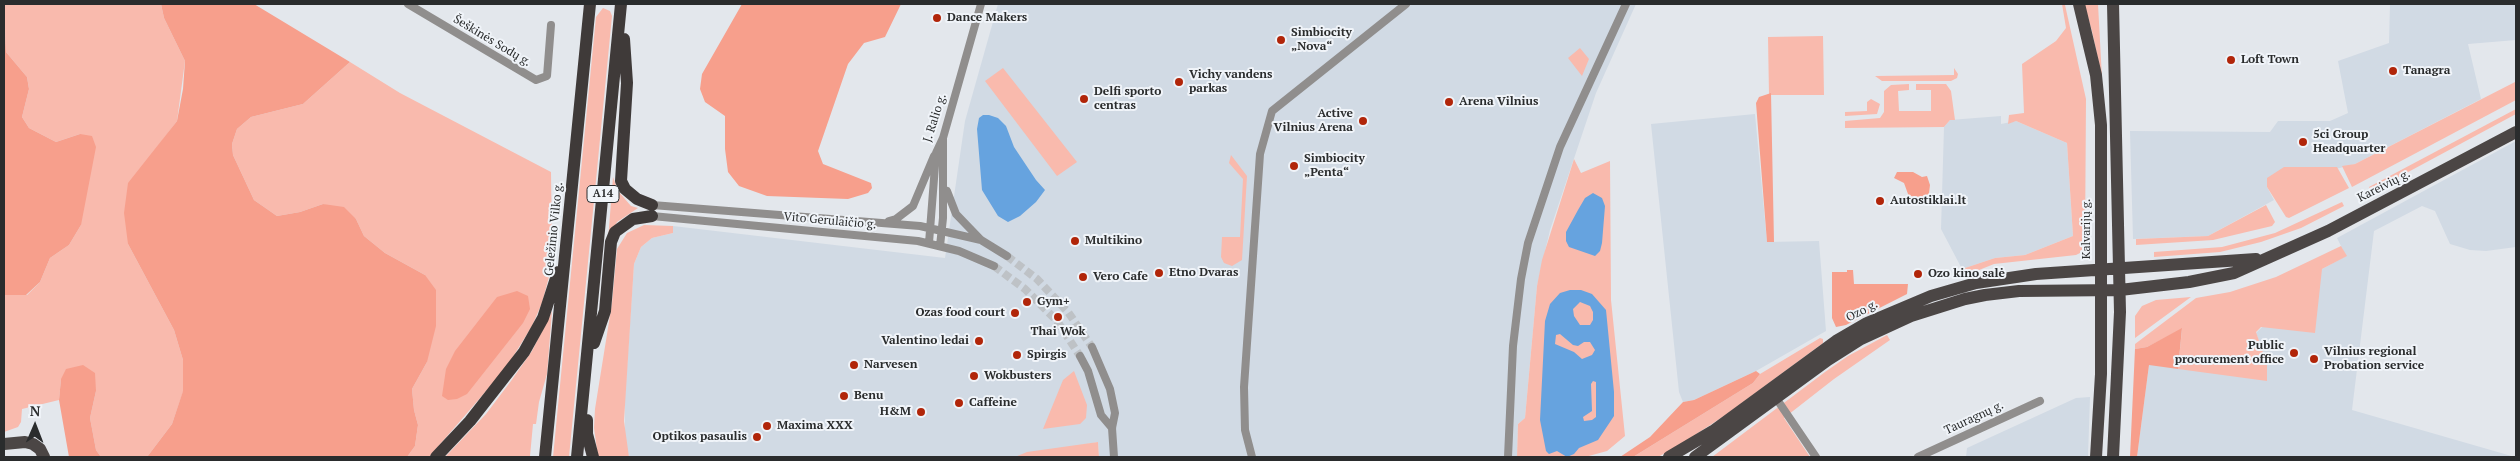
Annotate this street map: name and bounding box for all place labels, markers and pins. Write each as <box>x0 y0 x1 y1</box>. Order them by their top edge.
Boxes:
place label: Dance Makers <box>947 11 1027 25</box>
marker: Dance Makers <box>931 12 943 24</box>
place label: Simbiocity „Nova“ <box>1291 26 1352 54</box>
marker: Simbiocity „Nova“ <box>1275 34 1287 46</box>
place label: Loft Town <box>2241 53 2299 67</box>
marker: Loft Town <box>2225 54 2237 66</box>
place label: Tanagra <box>2403 64 2450 78</box>
marker: Tanagra <box>2387 65 2399 77</box>
place label: Vichy vandens parkas <box>1189 68 1273 96</box>
marker: Vichy vandens parkas <box>1173 76 1185 88</box>
place label: Delfi sporto centras <box>1094 85 1161 113</box>
marker: Delfi sporto centras <box>1078 93 1090 105</box>
place label: Arena Vilnius <box>1459 95 1538 109</box>
marker: Arena Vilnius <box>1443 96 1455 108</box>
place label: Active Vilnius Arena <box>1274 107 1353 135</box>
marker: Active Vilnius Arena <box>1357 115 1369 127</box>
place label: 5ci Group Headquarter <box>2313 128 2385 156</box>
marker: 5ci Group Headquarter <box>2297 136 2309 148</box>
place label: Simbiocity „Penta“ <box>1304 152 1365 180</box>
marker: Simbiocity „Penta“ <box>1288 160 1300 172</box>
place label: Autostiklai.lt <box>1890 194 1966 208</box>
marker: Autostiklai.lt <box>1874 195 1886 207</box>
place label: Multikino <box>1085 234 1142 248</box>
marker: Multikino <box>1069 235 1081 247</box>
place label: Etno Dvaras <box>1169 266 1238 280</box>
marker: Etno Dvaras <box>1153 267 1165 279</box>
place label: Ozo kino salė <box>1928 267 2005 281</box>
marker: Ozo kino salė <box>1912 268 1924 280</box>
place label: Vero Cafe <box>1093 270 1148 284</box>
marker: Vero Cafe <box>1077 271 1089 283</box>
place label: Gym+ <box>1037 295 1070 309</box>
marker: Gym+ <box>1021 296 1033 308</box>
place label: Ozas food court <box>915 306 1005 320</box>
marker: Ozas food court <box>1009 307 1021 319</box>
marker: Thai Wok <box>1052 311 1064 323</box>
place label: Thai Wok <box>1030 325 1086 339</box>
place label: Valentino ledai <box>881 334 969 348</box>
marker: Valentino ledai <box>973 335 985 347</box>
place label: Public procurement office <box>2175 339 2284 367</box>
place label: Vilnius regional Probation service <box>2324 345 2424 373</box>
marker: Public procurement office <box>2288 347 2300 359</box>
place label: Spirgis <box>1027 348 1066 362</box>
marker: Spirgis <box>1011 349 1023 361</box>
marker: Vilnius regional Probation service <box>2308 353 2320 365</box>
place label: Narvesen <box>864 358 917 372</box>
marker: Narvesen <box>848 359 860 371</box>
place label: Wokbusters <box>984 369 1051 383</box>
marker: Wokbusters <box>968 370 980 382</box>
place label: Benu <box>854 389 883 403</box>
marker: Benu <box>838 390 850 402</box>
place label: Caffeine <box>969 396 1017 410</box>
marker: Caffeine <box>953 397 965 409</box>
place label: H&M <box>880 405 911 419</box>
marker: H&M <box>915 406 927 418</box>
place label: Maxima XXX <box>777 419 853 433</box>
marker: Maxima XXX <box>761 420 773 432</box>
place label: Optikos pasaulis <box>652 430 747 444</box>
marker: Optikos pasaulis <box>751 431 763 443</box>

